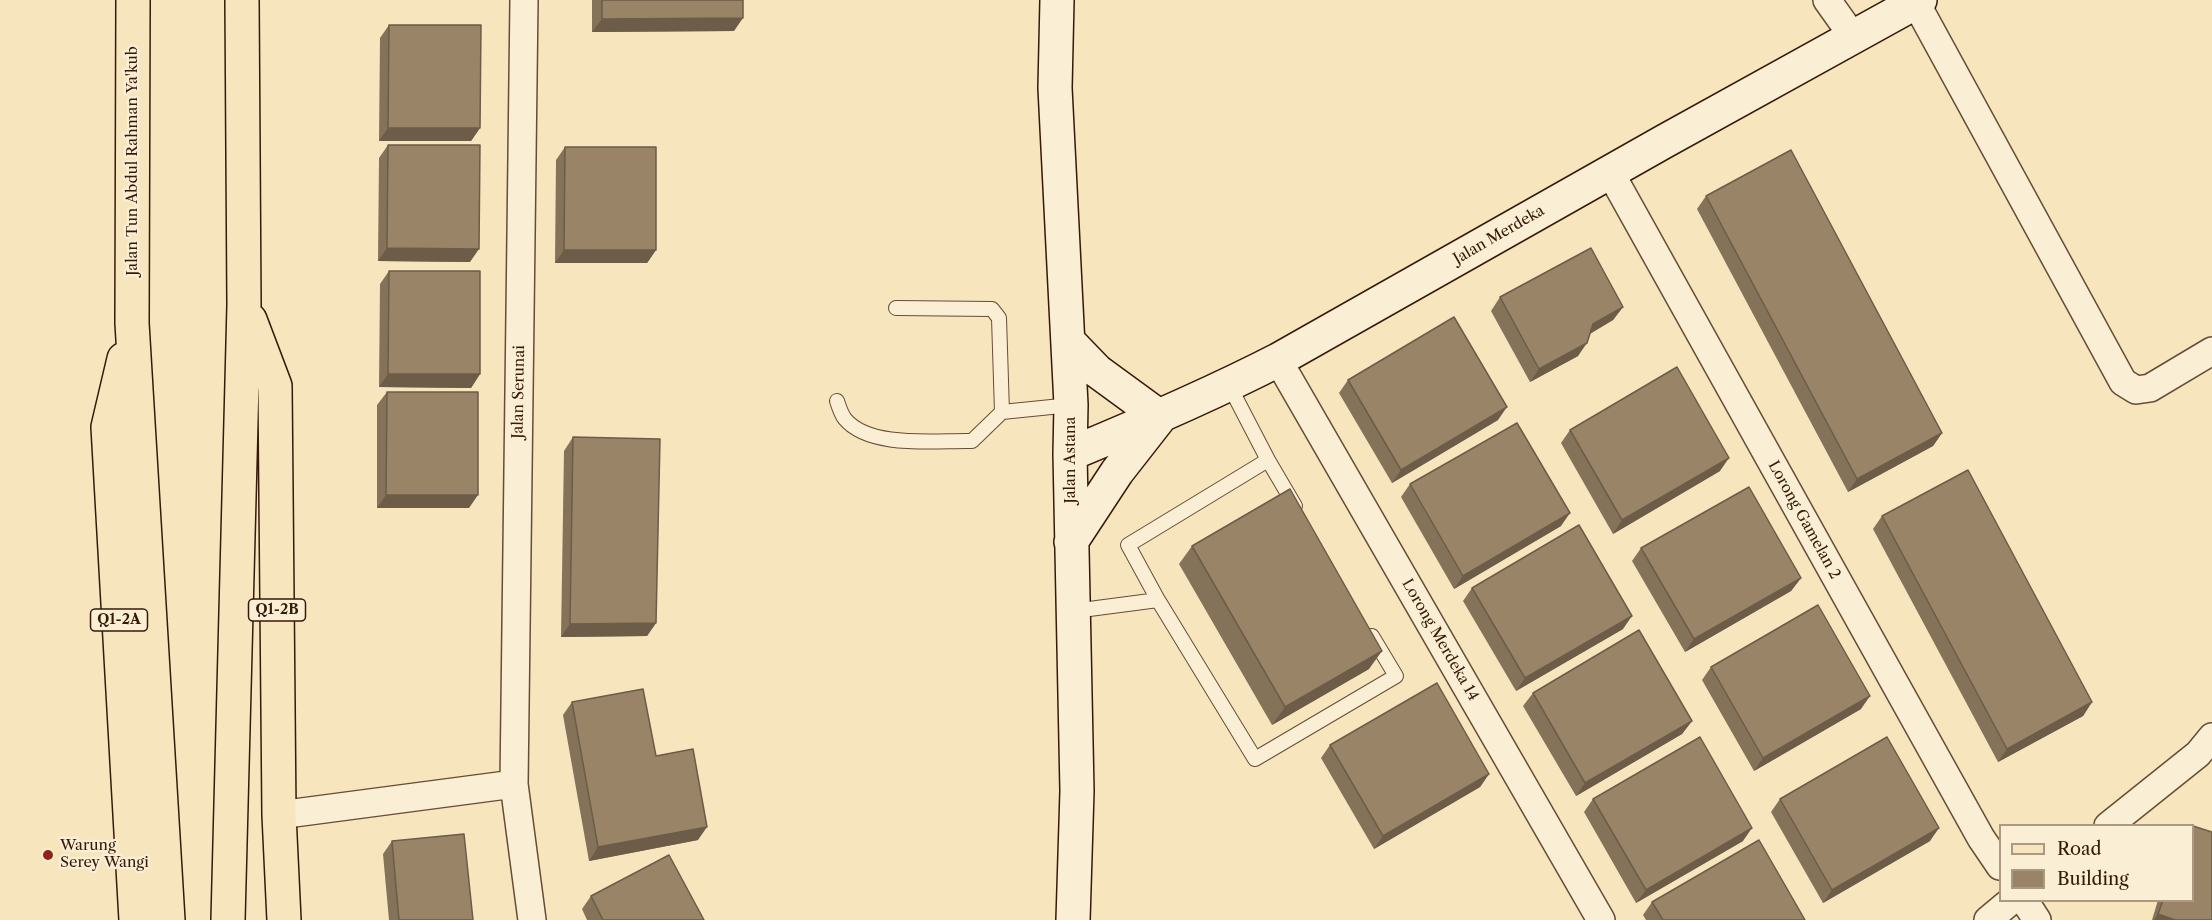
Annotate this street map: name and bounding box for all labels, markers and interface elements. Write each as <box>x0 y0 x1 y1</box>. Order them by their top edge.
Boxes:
street label: Jalan Tun Abdul Rahman Ya'kub <box>124 46 142 276</box>
street label: Jalan Merdeka <box>1450 202 1548 268</box>
street label: Jalan Serunai <box>509 345 529 439</box>
street label: Jalan Astana <box>1062 417 1080 503</box>
street label: Lorong Gamelan 2 <box>1764 458 1844 582</box>
street label: Lorong Merdeka 14 <box>1398 576 1482 704</box>
road number: Q1-2B <box>248 599 306 621</box>
road number: Q1-2A <box>90 609 148 631</box>
legend <box>1999 824 2194 902</box>
place label: Warung Serey Wangi <box>60 837 149 872</box>
text: Road <box>2057 838 2102 860</box>
marker: Warung Serey Wangi <box>41 848 55 862</box>
text: Building <box>2057 868 2129 890</box>

